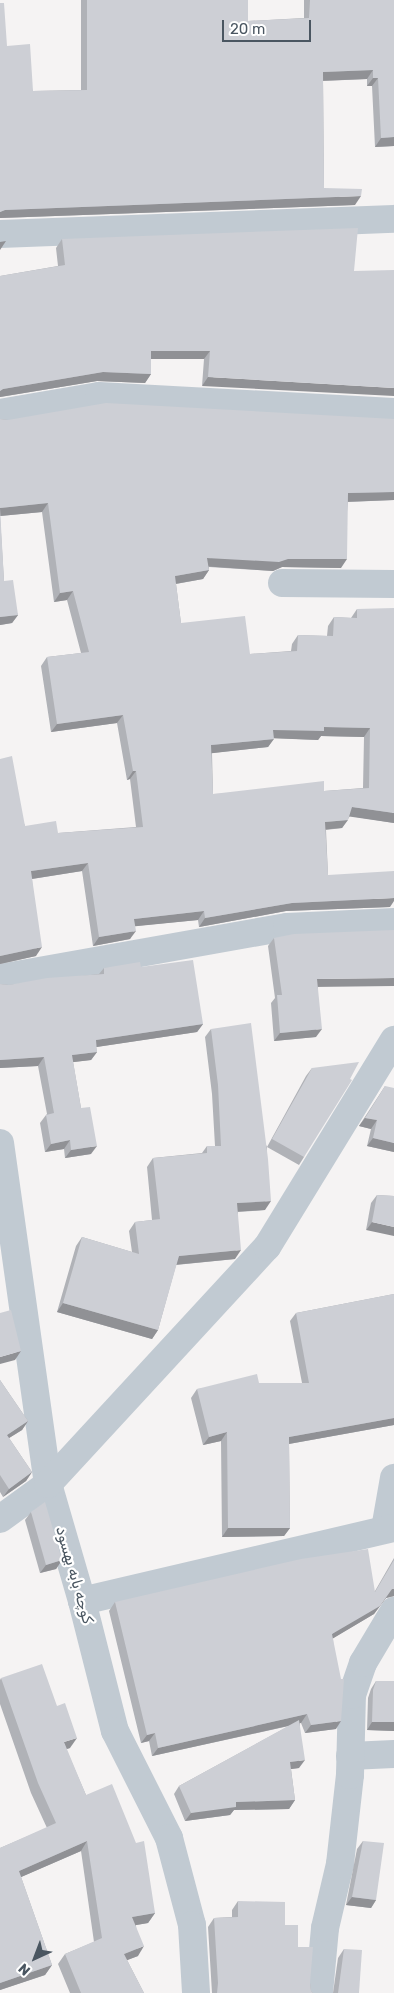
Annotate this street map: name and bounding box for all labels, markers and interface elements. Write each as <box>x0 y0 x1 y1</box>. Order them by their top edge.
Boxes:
scale bar <box>224 10 313 42</box>
text: 20 m <box>230 20 265 38</box>
street label: کوچه بابه بهسود <box>51 1524 97 1626</box>
north arrow <box>10 1933 60 1983</box>
text: N <box>15 1960 34 1979</box>

